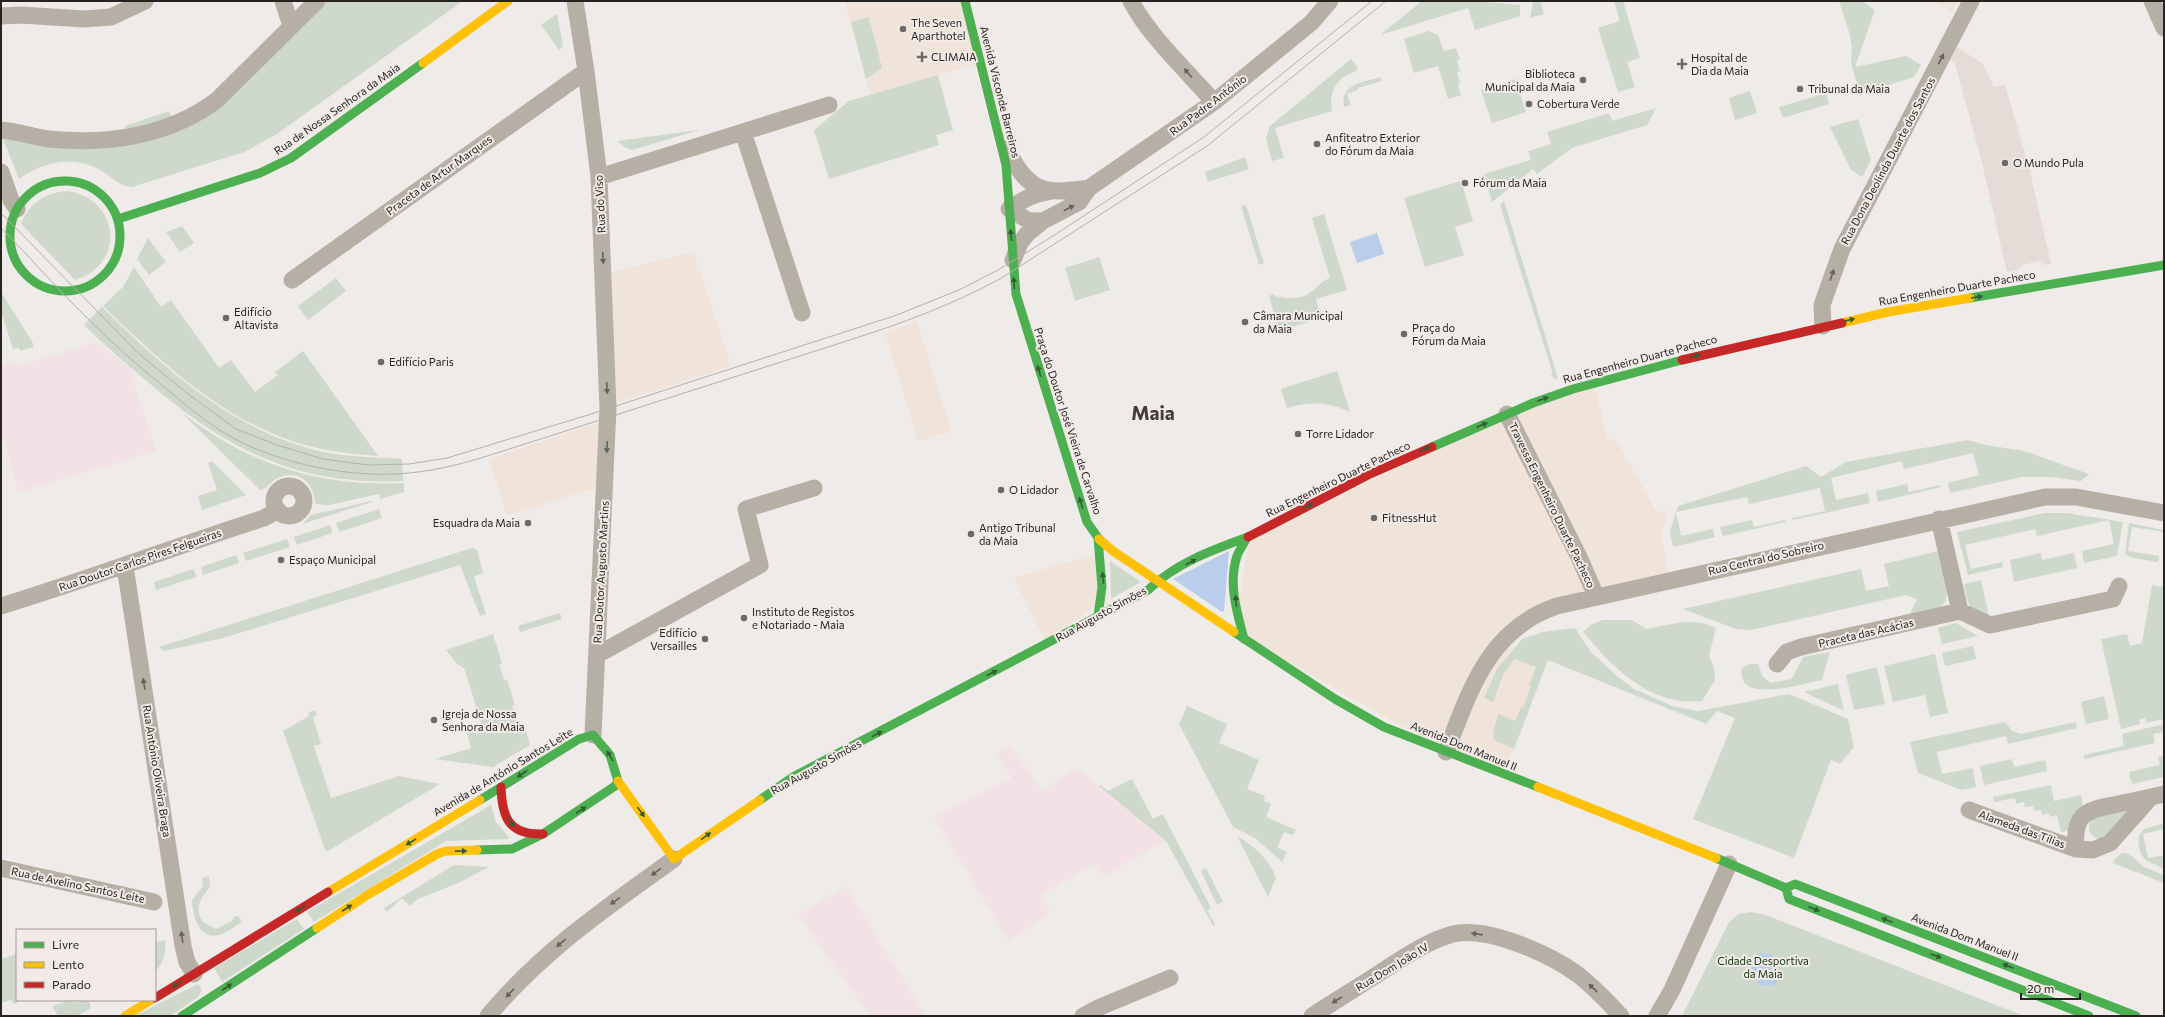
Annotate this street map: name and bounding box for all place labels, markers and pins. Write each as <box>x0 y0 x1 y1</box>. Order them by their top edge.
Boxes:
place label: The Seven Aparthotel <box>911 16 966 42</box>
marker: The Seven Aparthotel <box>898 24 908 34</box>
place label: CLIMAIA <box>931 50 977 63</box>
marker: CLIMAIA <box>916 51 928 63</box>
place label: Hospital de Dia da Maia <box>1691 51 1749 77</box>
marker: Hospital de Dia da Maia <box>1676 58 1688 70</box>
place label: Biblioteca Municipal da Maia <box>1485 67 1575 93</box>
marker: Biblioteca Municipal da Maia <box>1578 75 1588 85</box>
place label: Tribunal da Maia <box>1808 82 1890 95</box>
marker: Tribunal da Maia <box>1795 84 1805 94</box>
place label: Cobertura Verde <box>1537 97 1620 110</box>
marker: Cobertura Verde <box>1524 99 1534 109</box>
place label: Anfiteatro Exterior do Fórum da Maia <box>1325 131 1421 157</box>
marker: Anfiteatro Exterior do Fórum da Maia <box>1312 139 1322 149</box>
place label: O Mundo Pula <box>2013 156 2084 169</box>
marker: O Mundo Pula <box>2000 158 2010 168</box>
place label: Fórum da Maia <box>1473 176 1547 189</box>
marker: Fórum da Maia <box>1460 178 1470 188</box>
place label: Edifício Altavista <box>234 305 278 331</box>
place label: Câmara Municipal da Maia <box>1253 309 1343 335</box>
marker: Edifício Altavista <box>221 313 231 323</box>
marker: Câmara Municipal da Maia <box>1240 317 1250 327</box>
place label: Praça do Fórum da Maia <box>1412 321 1486 347</box>
marker: Praça do Fórum da Maia <box>1399 329 1409 339</box>
place label: Edifício Paris <box>389 355 454 368</box>
marker: Edifício Paris <box>376 357 386 367</box>
place label: Torre Lidador <box>1306 427 1374 440</box>
marker: Torre Lidador <box>1293 429 1303 439</box>
place label: O Lidador <box>1009 483 1059 496</box>
marker: O Lidador <box>996 485 1006 495</box>
place label: FitnessHut <box>1382 511 1437 524</box>
marker: FitnessHut <box>1369 513 1379 523</box>
place label: Esquadra da Maia <box>433 516 520 529</box>
marker: Esquadra da Maia <box>523 518 533 528</box>
place label: Antigo Tribunal da Maia <box>979 521 1056 547</box>
marker: Antigo Tribunal da Maia <box>966 529 976 539</box>
place label: Espaço Municipal <box>289 553 376 566</box>
marker: Espaço Municipal <box>276 555 286 565</box>
place label: Instituto de Registos e Notariado - Maia <box>752 605 854 631</box>
marker: Instituto de Registos e Notariado - Maia <box>739 613 749 623</box>
place label: Edifício Versailles <box>650 626 697 652</box>
marker: Edifício Versailles <box>700 634 710 644</box>
place label: Igreja de Nossa Senhora da Maia <box>442 707 525 733</box>
marker: Igreja de Nossa Senhora da Maia <box>429 715 439 725</box>

